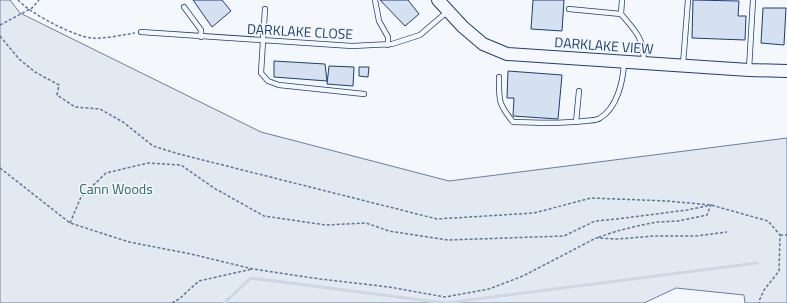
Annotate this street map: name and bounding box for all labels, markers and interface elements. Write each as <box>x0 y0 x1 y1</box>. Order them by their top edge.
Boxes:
street label: DARKLAKE CLOSE <box>246 18 354 44</box>
street label: DARKLAKE VIEW <box>554 31 654 59</box>
park label: Cann Woods <box>79 178 153 199</box>

